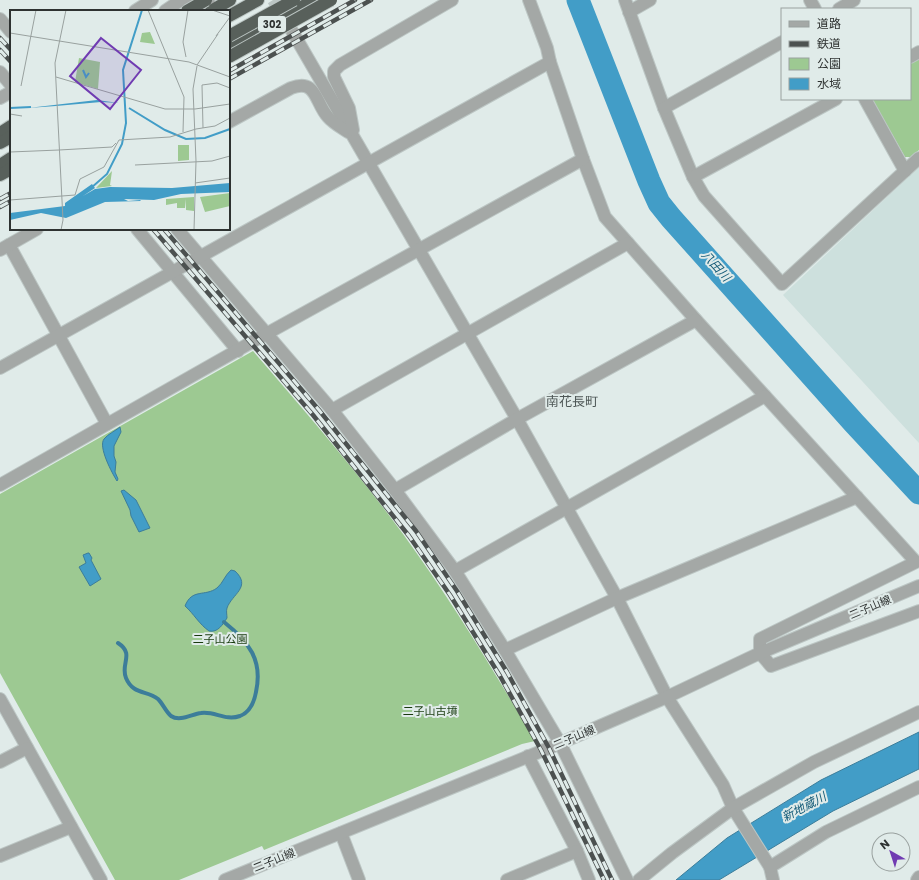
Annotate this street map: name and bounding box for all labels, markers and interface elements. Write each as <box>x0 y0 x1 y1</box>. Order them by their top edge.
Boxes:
legend <box>781 8 911 100</box>
inset map <box>10 10 230 230</box>
text: 道路 <box>817 15 841 32</box>
road number: 302 <box>258 16 286 32</box>
text: 鉄道 <box>817 35 841 52</box>
text: 公園 <box>817 55 841 72</box>
text: 水域 <box>817 75 841 92</box>
water label: 八田川 <box>698 247 736 286</box>
district label: 南花長町 <box>546 392 598 411</box>
street label: 二子山線 <box>847 591 893 623</box>
park label: 二子山公園 <box>193 631 248 647</box>
park label: 二子山古墳 <box>403 703 458 719</box>
street label: 二子山線 <box>551 721 597 753</box>
water label: 新地蔵川 <box>779 787 831 825</box>
north arrow <box>871 832 911 872</box>
text: N <box>876 835 893 853</box>
street label: 二子山線 <box>251 844 297 876</box>

